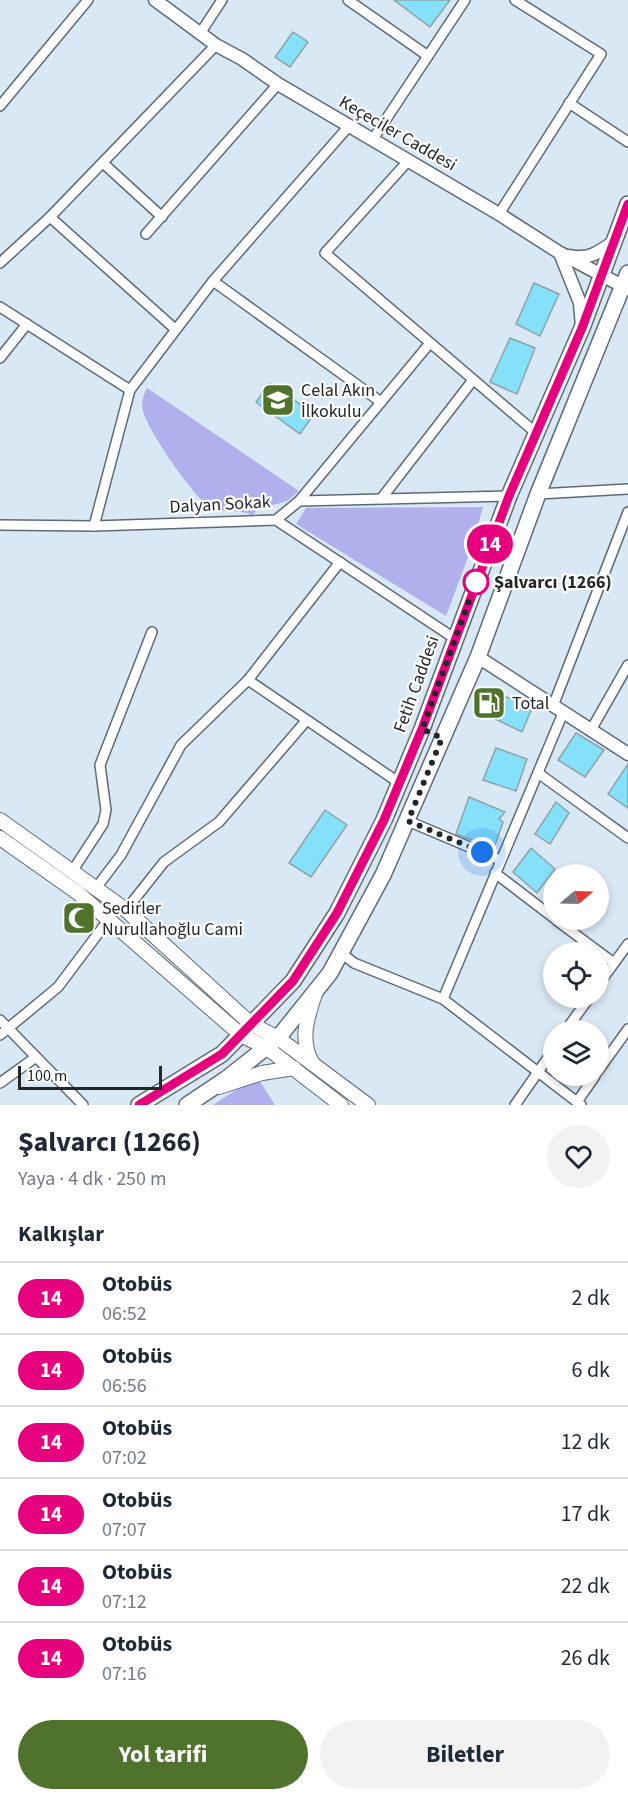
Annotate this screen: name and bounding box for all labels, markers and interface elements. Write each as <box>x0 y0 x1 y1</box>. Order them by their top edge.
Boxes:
street label: Keçeciler Caddesi <box>334 90 461 177</box>
place label: Celal Akın İlkokulu <box>301 378 375 424</box>
school or university icon: Celal Akın İlkokulu <box>260 382 296 418</box>
street label: Dalyan Sokak <box>169 489 271 520</box>
line badge: 14 <box>463 524 517 564</box>
text: 14 <box>479 529 501 559</box>
marker: Şalvarcı (1266) <box>463 569 489 595</box>
place label: Şalvarcı (1266) <box>494 570 612 595</box>
street label: Fetih Caddesi <box>387 632 446 736</box>
fuel station icon: Total <box>471 685 507 721</box>
place label: Total <box>512 691 549 716</box>
your location <box>467 837 497 867</box>
north arrow <box>543 864 609 930</box>
map controls <box>543 864 609 1086</box>
place label: Sedirler Nurullahoğlu Cami <box>102 896 243 942</box>
mosque icon: Sedirler Nurullahoğlu Cami <box>61 900 97 936</box>
button: locate <box>543 942 609 1008</box>
button: layers <box>543 1020 609 1086</box>
scale bar <box>18 1063 162 1090</box>
text: 100 m <box>27 1065 67 1087</box>
text: Şalvarcı (1266) <box>18 1122 201 1162</box>
button: heart <box>547 1125 610 1188</box>
text: Yaya · 4 dk · 250 m <box>18 1165 167 1193</box>
text: Kalkışlar <box>18 1218 104 1250</box>
text: Otobüs <box>102 1268 172 1300</box>
text: 2 dk <box>572 1282 610 1314</box>
text: 14 <box>40 1283 62 1313</box>
text: 06:52 <box>102 1300 147 1328</box>
text: Otobüs <box>102 1340 172 1372</box>
text: 6 dk <box>572 1354 610 1386</box>
text: 14 <box>40 1355 62 1385</box>
text: 06:56 <box>102 1372 147 1400</box>
text: Otobüs <box>102 1412 172 1444</box>
text: 12 dk <box>561 1426 610 1458</box>
text: 14 <box>40 1427 62 1457</box>
text: 07:02 <box>102 1444 147 1472</box>
text: Otobüs <box>102 1484 172 1516</box>
text: 17 dk <box>561 1498 610 1530</box>
text: 14 <box>40 1499 62 1529</box>
text: 07:07 <box>102 1516 147 1544</box>
text: Otobüs <box>102 1556 172 1588</box>
text: 22 dk <box>561 1570 610 1602</box>
text: 14 <box>40 1571 62 1601</box>
text: 07:12 <box>102 1588 147 1616</box>
text: Otobüs <box>102 1628 172 1660</box>
text: 26 dk <box>561 1642 610 1674</box>
text: 14 <box>40 1643 62 1673</box>
text: 07:16 <box>102 1660 147 1688</box>
button: Yol tarifi <box>18 1720 308 1789</box>
button: Biletler <box>320 1720 610 1789</box>

